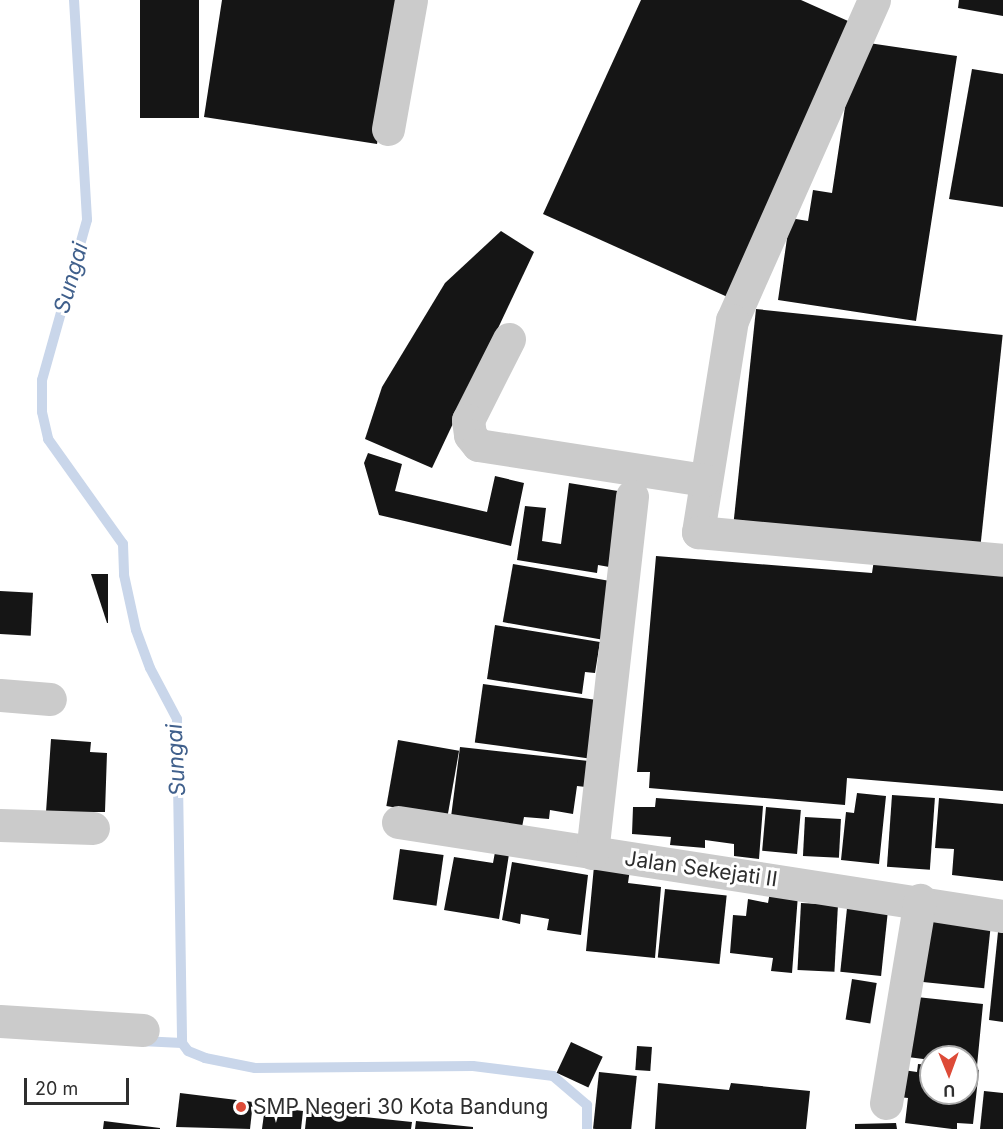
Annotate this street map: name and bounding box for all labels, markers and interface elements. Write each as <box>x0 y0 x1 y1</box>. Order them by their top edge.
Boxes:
water label: Sungai <box>48 240 94 316</box>
water label: Sungai <box>161 723 191 797</box>
street label: Jalan Sekejati II <box>623 846 779 892</box>
north arrow <box>919 1045 979 1105</box>
scale bar <box>27 1066 132 1104</box>
text: 20 m <box>35 1078 78 1099</box>
text: U <box>943 1081 955 1101</box>
place label: SMP Negeri 30 Kota Bandung <box>253 1094 548 1120</box>
marker: SMP Negeri 30 Kota Bandung <box>234 1100 248 1114</box>

